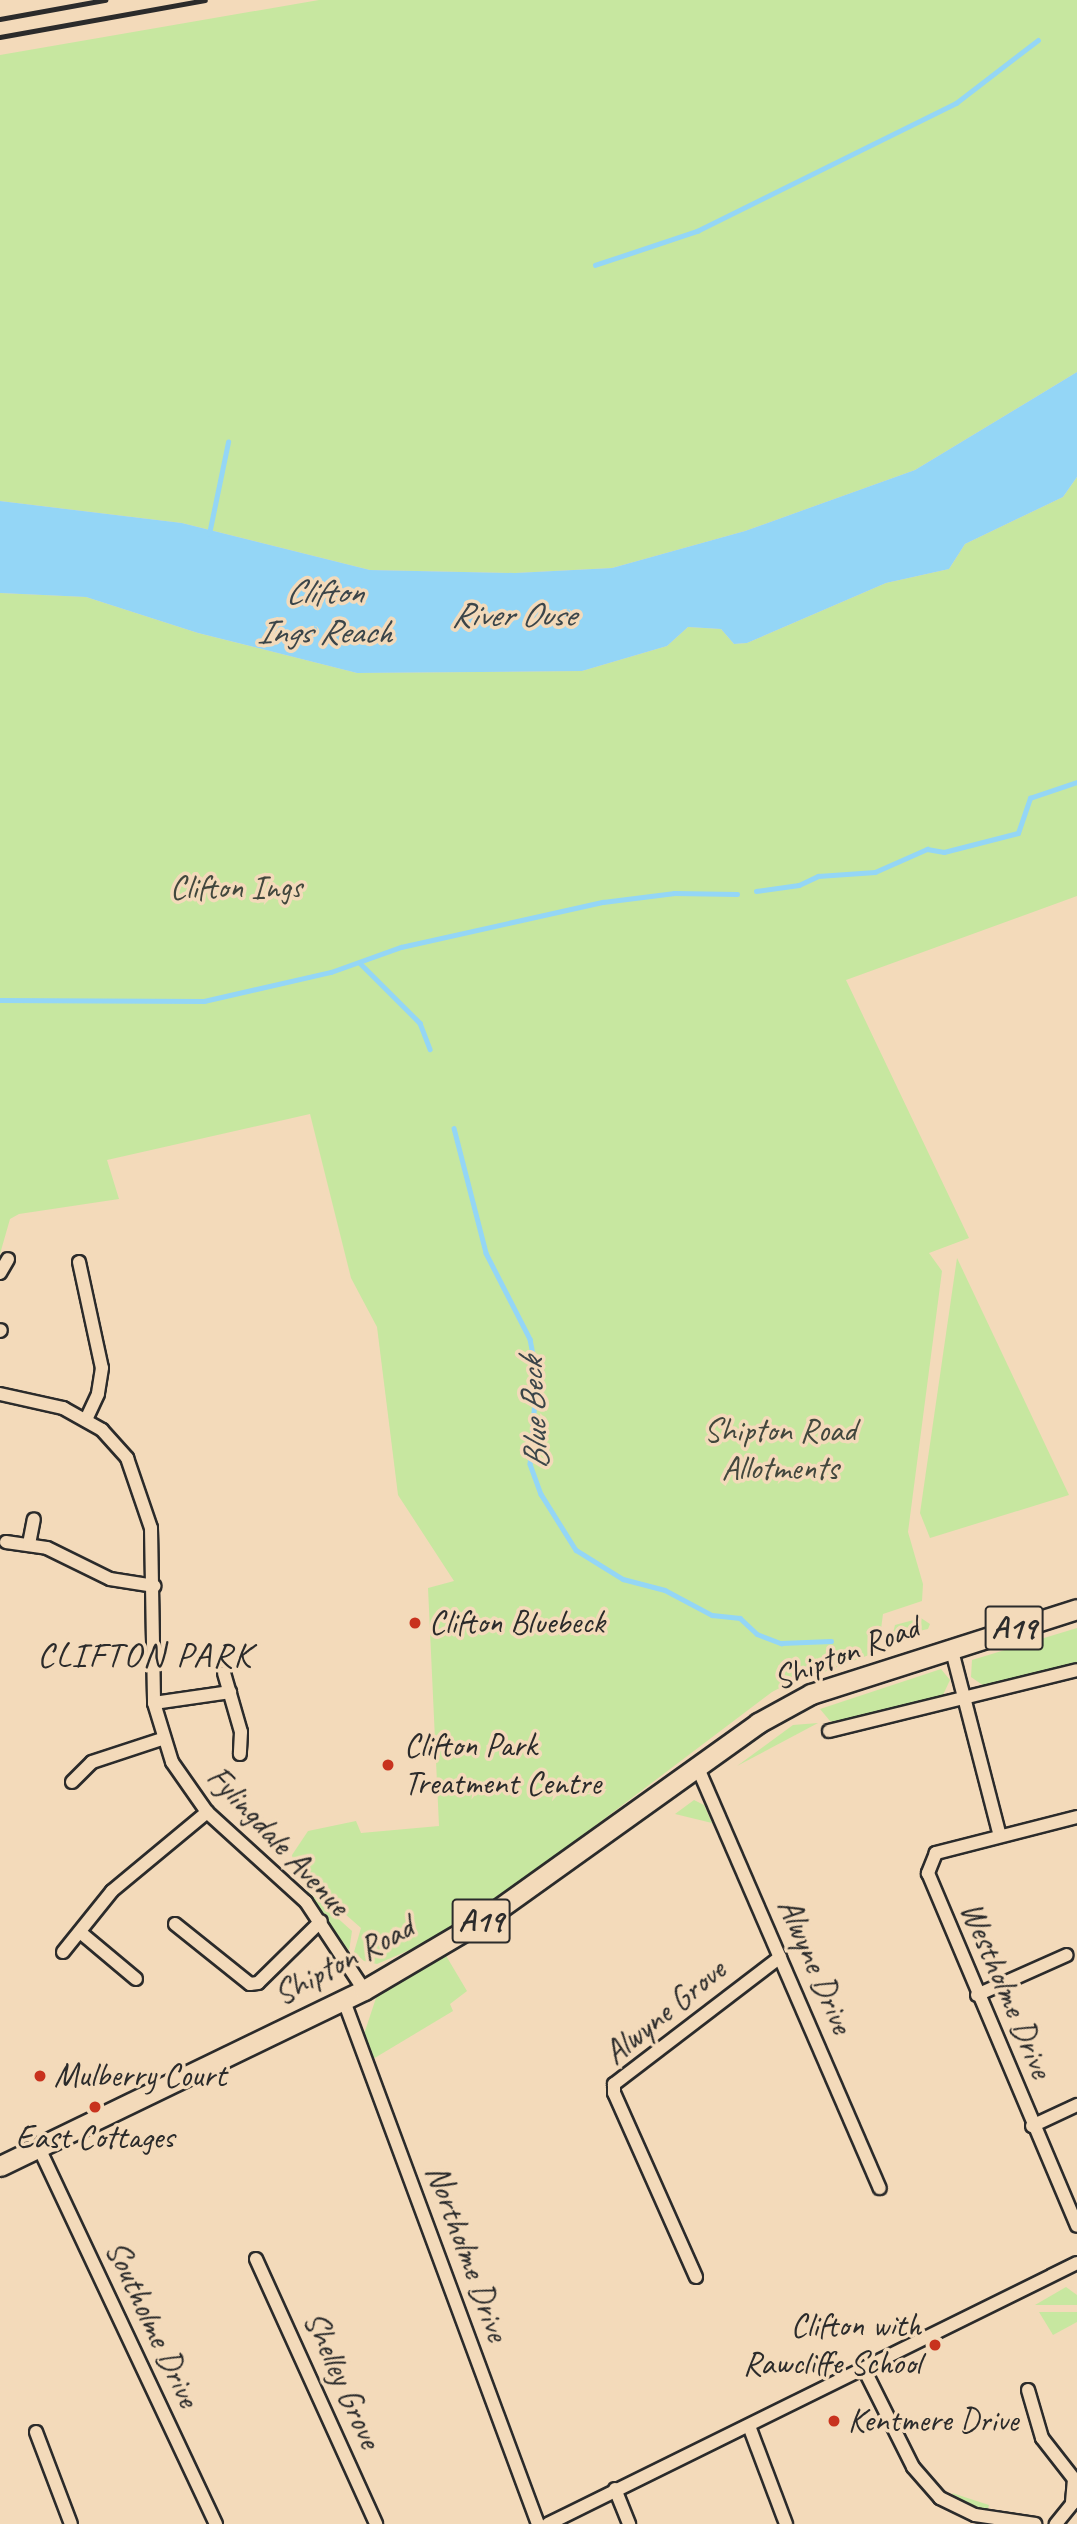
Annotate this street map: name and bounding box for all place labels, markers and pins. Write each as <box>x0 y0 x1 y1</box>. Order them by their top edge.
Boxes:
place label: Clifton Bluebeck <box>429 1603 606 1643</box>
marker: Clifton Bluebeck <box>407 1615 423 1631</box>
place label: Clifton Park Treatment Centre <box>404 1726 601 1804</box>
marker: Clifton Park Treatment Centre <box>378 1755 398 1775</box>
place label: Mulberry Court <box>54 2056 226 2096</box>
marker: Mulberry Court <box>32 2068 48 2084</box>
marker: East Cottages <box>87 2099 103 2115</box>
place label: East Cottages <box>16 2118 174 2158</box>
place label: Clifton with Rawcliffe School <box>743 2306 921 2384</box>
marker: Clifton with Rawcliffe School <box>927 2337 943 2353</box>
place label: Kentmere Drive <box>848 2401 1019 2441</box>
marker: Kentmere Drive <box>826 2413 842 2429</box>

